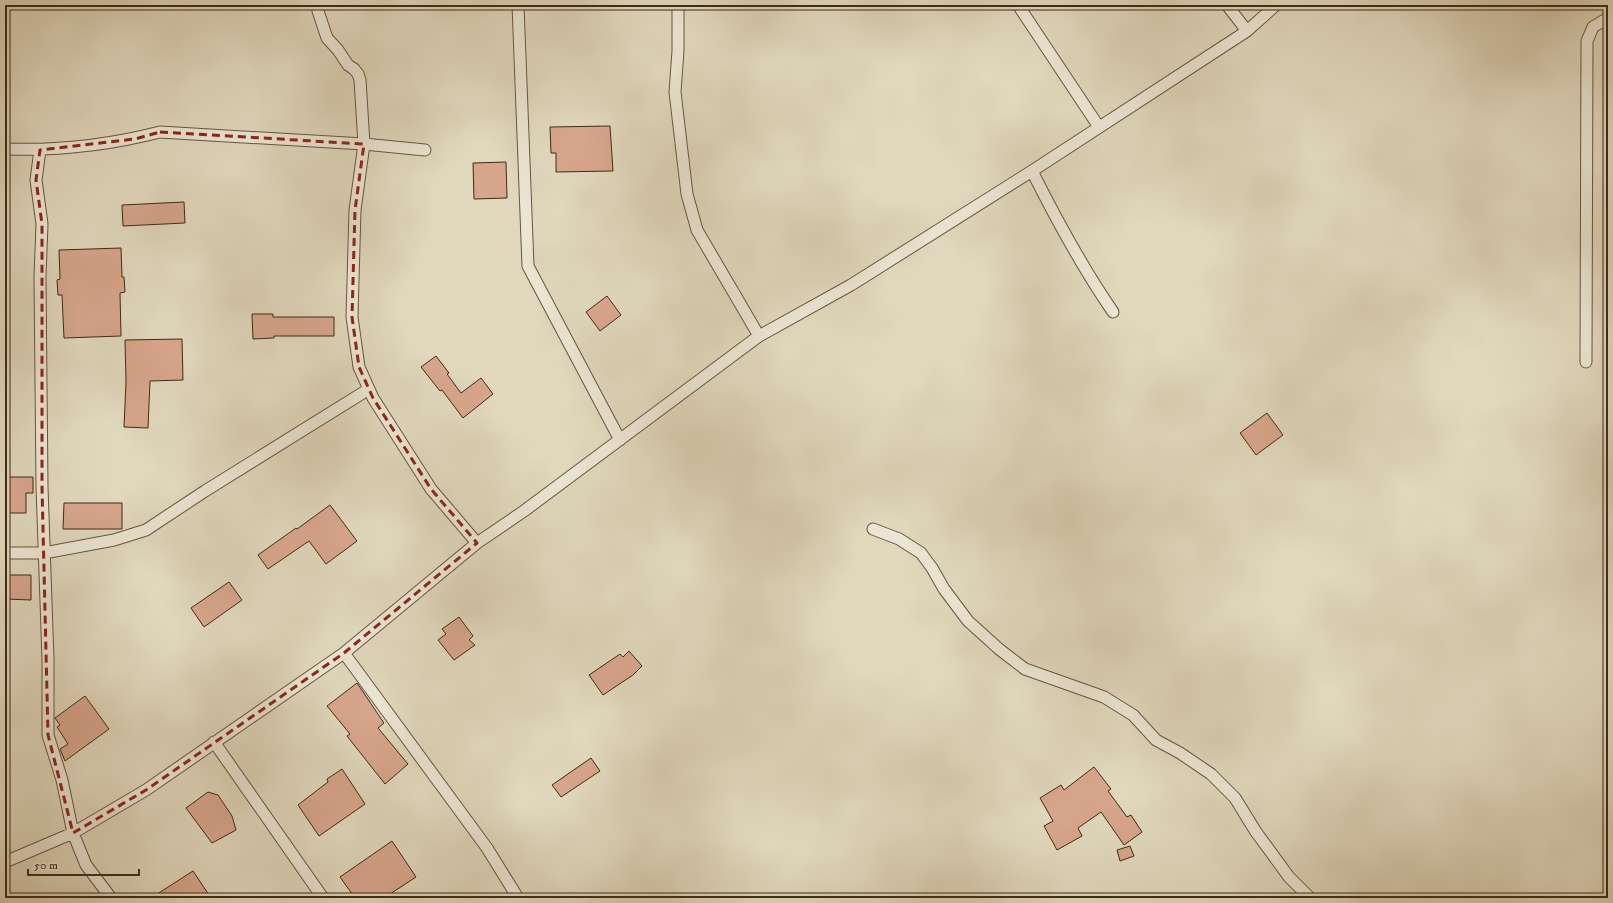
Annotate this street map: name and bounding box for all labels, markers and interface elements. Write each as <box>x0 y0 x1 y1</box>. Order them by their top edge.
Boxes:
scale bar <box>28 851 139 877</box>
text: 50 m <box>34 858 58 873</box>

